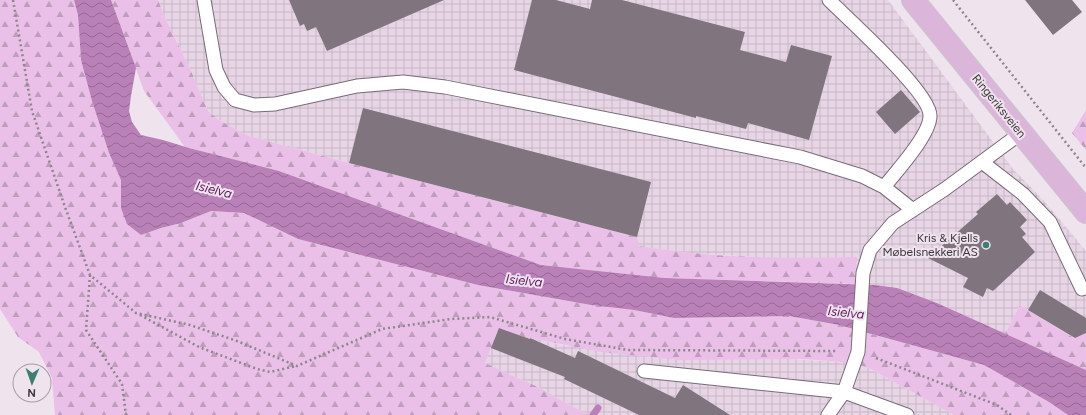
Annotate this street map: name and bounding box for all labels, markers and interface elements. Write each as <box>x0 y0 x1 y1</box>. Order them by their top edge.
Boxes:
street label: Ringeriksveien <box>969 71 1029 141</box>
water label: Isielva <box>194 178 234 201</box>
place label: Kris & Kjells Møbelsnekkeri AS <box>882 231 978 259</box>
marker: Kris & Kjells Møbelsnekkeri AS <box>981 240 991 250</box>
water label: Isielva <box>505 271 543 290</box>
water label: Isielva <box>827 303 865 322</box>
north arrow <box>12 363 52 403</box>
text: N <box>27 386 36 399</box>

